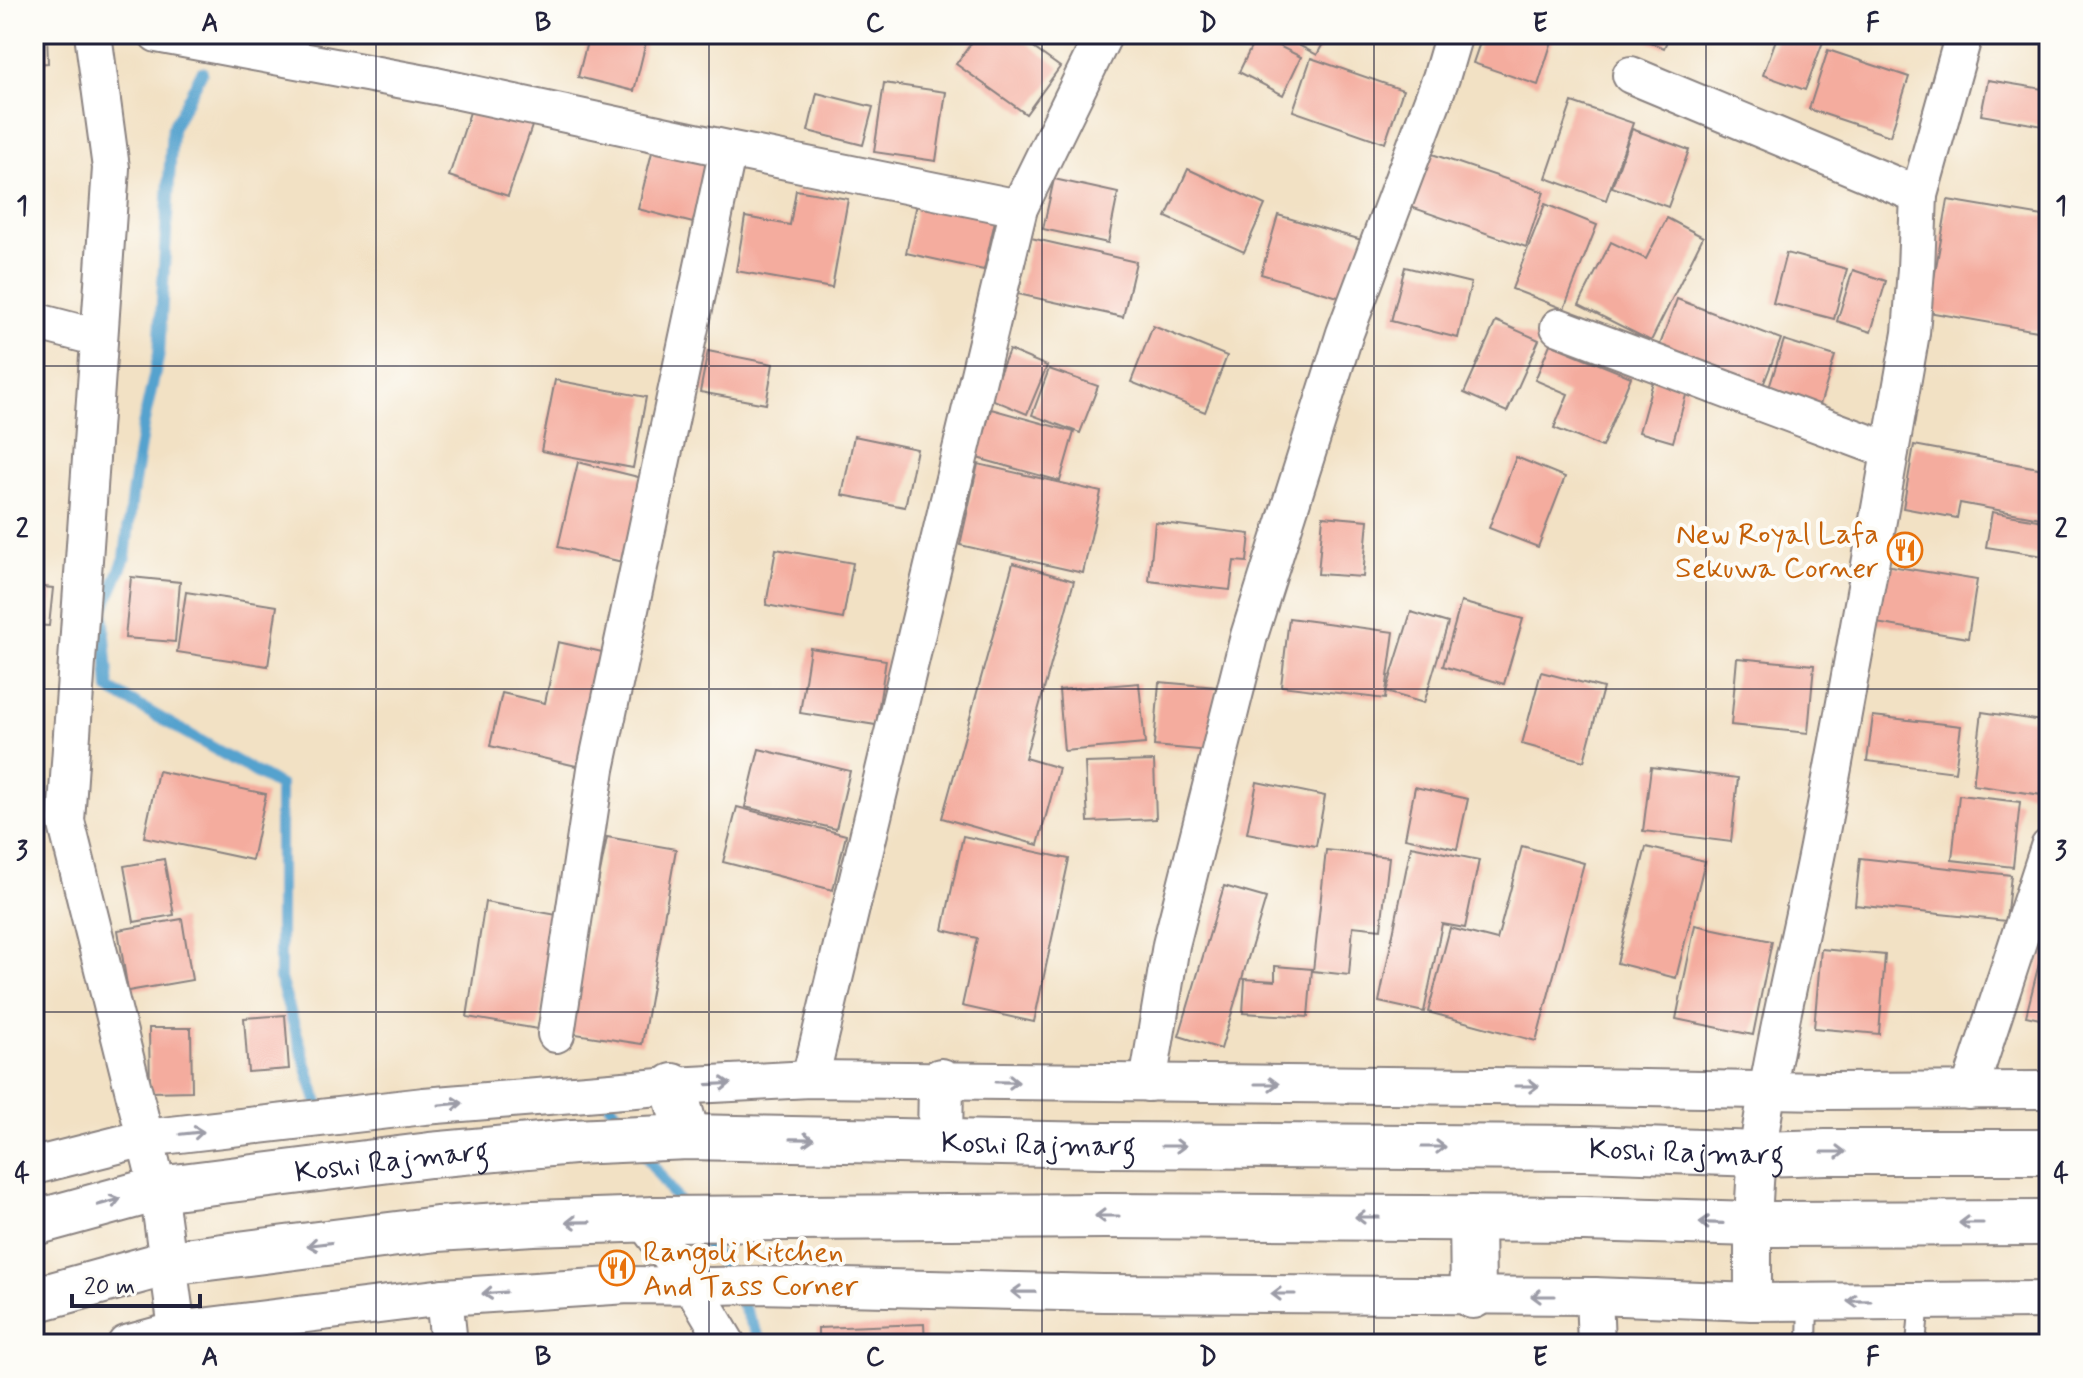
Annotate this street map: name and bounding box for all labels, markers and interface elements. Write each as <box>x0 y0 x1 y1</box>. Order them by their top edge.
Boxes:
text: A <box>201 7 219 41</box>
text: B <box>535 7 551 41</box>
text: C <box>866 7 885 41</box>
text: D <box>1199 7 1217 41</box>
text: E <box>1532 7 1548 41</box>
text: F <box>1866 7 1880 41</box>
text: 1 <box>16 190 28 224</box>
text: 1 <box>2055 190 2067 224</box>
text: 2 <box>16 513 29 547</box>
text: 2 <box>2055 513 2068 547</box>
place label: New Royal Lafa Sekuwa Corner <box>1675 515 1879 588</box>
restaurant icon: New Royal Lafa Sekuwa Corner <box>1886 531 1924 569</box>
text: 3 <box>16 835 28 869</box>
text: 3 <box>2055 835 2067 869</box>
one-way arrow <box>993 1074 1020 1090</box>
one-way arrow <box>705 1076 732 1091</box>
one-way arrow <box>1253 1076 1280 1092</box>
one-way arrow <box>1513 1078 1540 1094</box>
one-way arrow <box>437 1096 464 1111</box>
street label: Koshi Rajmarg <box>941 1124 1136 1169</box>
one-way arrow <box>178 1125 205 1140</box>
street label: Koshi Rajmarg <box>1588 1130 1785 1178</box>
one-way arrow <box>788 1131 815 1146</box>
street label: Koshi Rajmarg <box>293 1132 491 1193</box>
one-way arrow <box>1160 1138 1187 1154</box>
one-way arrow <box>1420 1139 1447 1155</box>
one-way arrow <box>1820 1144 1847 1160</box>
text: 4 <box>14 1158 30 1192</box>
text: 4 <box>2053 1158 2069 1192</box>
one-way arrow <box>96 1194 122 1209</box>
one-way arrow <box>1094 1208 1121 1224</box>
one-way arrow <box>1354 1210 1381 1225</box>
one-way arrow <box>565 1214 592 1229</box>
one-way arrow <box>1698 1215 1725 1231</box>
one-way arrow <box>1958 1215 1985 1231</box>
place label: Rangoli Kitchen And Tass Corner <box>643 1233 859 1306</box>
one-way arrow <box>307 1237 332 1252</box>
restaurant icon: Rangoli Kitchen And Tass Corner <box>598 1249 636 1287</box>
scale bar <box>72 1258 200 1308</box>
text: 20 m <box>84 1272 135 1303</box>
one-way arrow <box>1010 1284 1037 1299</box>
one-way arrow <box>481 1286 508 1301</box>
one-way arrow <box>1270 1287 1297 1302</box>
one-way arrow <box>1530 1288 1557 1304</box>
one-way arrow <box>1846 1293 1873 1309</box>
text: A <box>201 1341 219 1375</box>
text: B <box>535 1341 551 1375</box>
text: C <box>866 1341 885 1375</box>
text: D <box>1199 1341 1217 1375</box>
text: E <box>1532 1341 1548 1375</box>
text: F <box>1866 1341 1880 1375</box>

